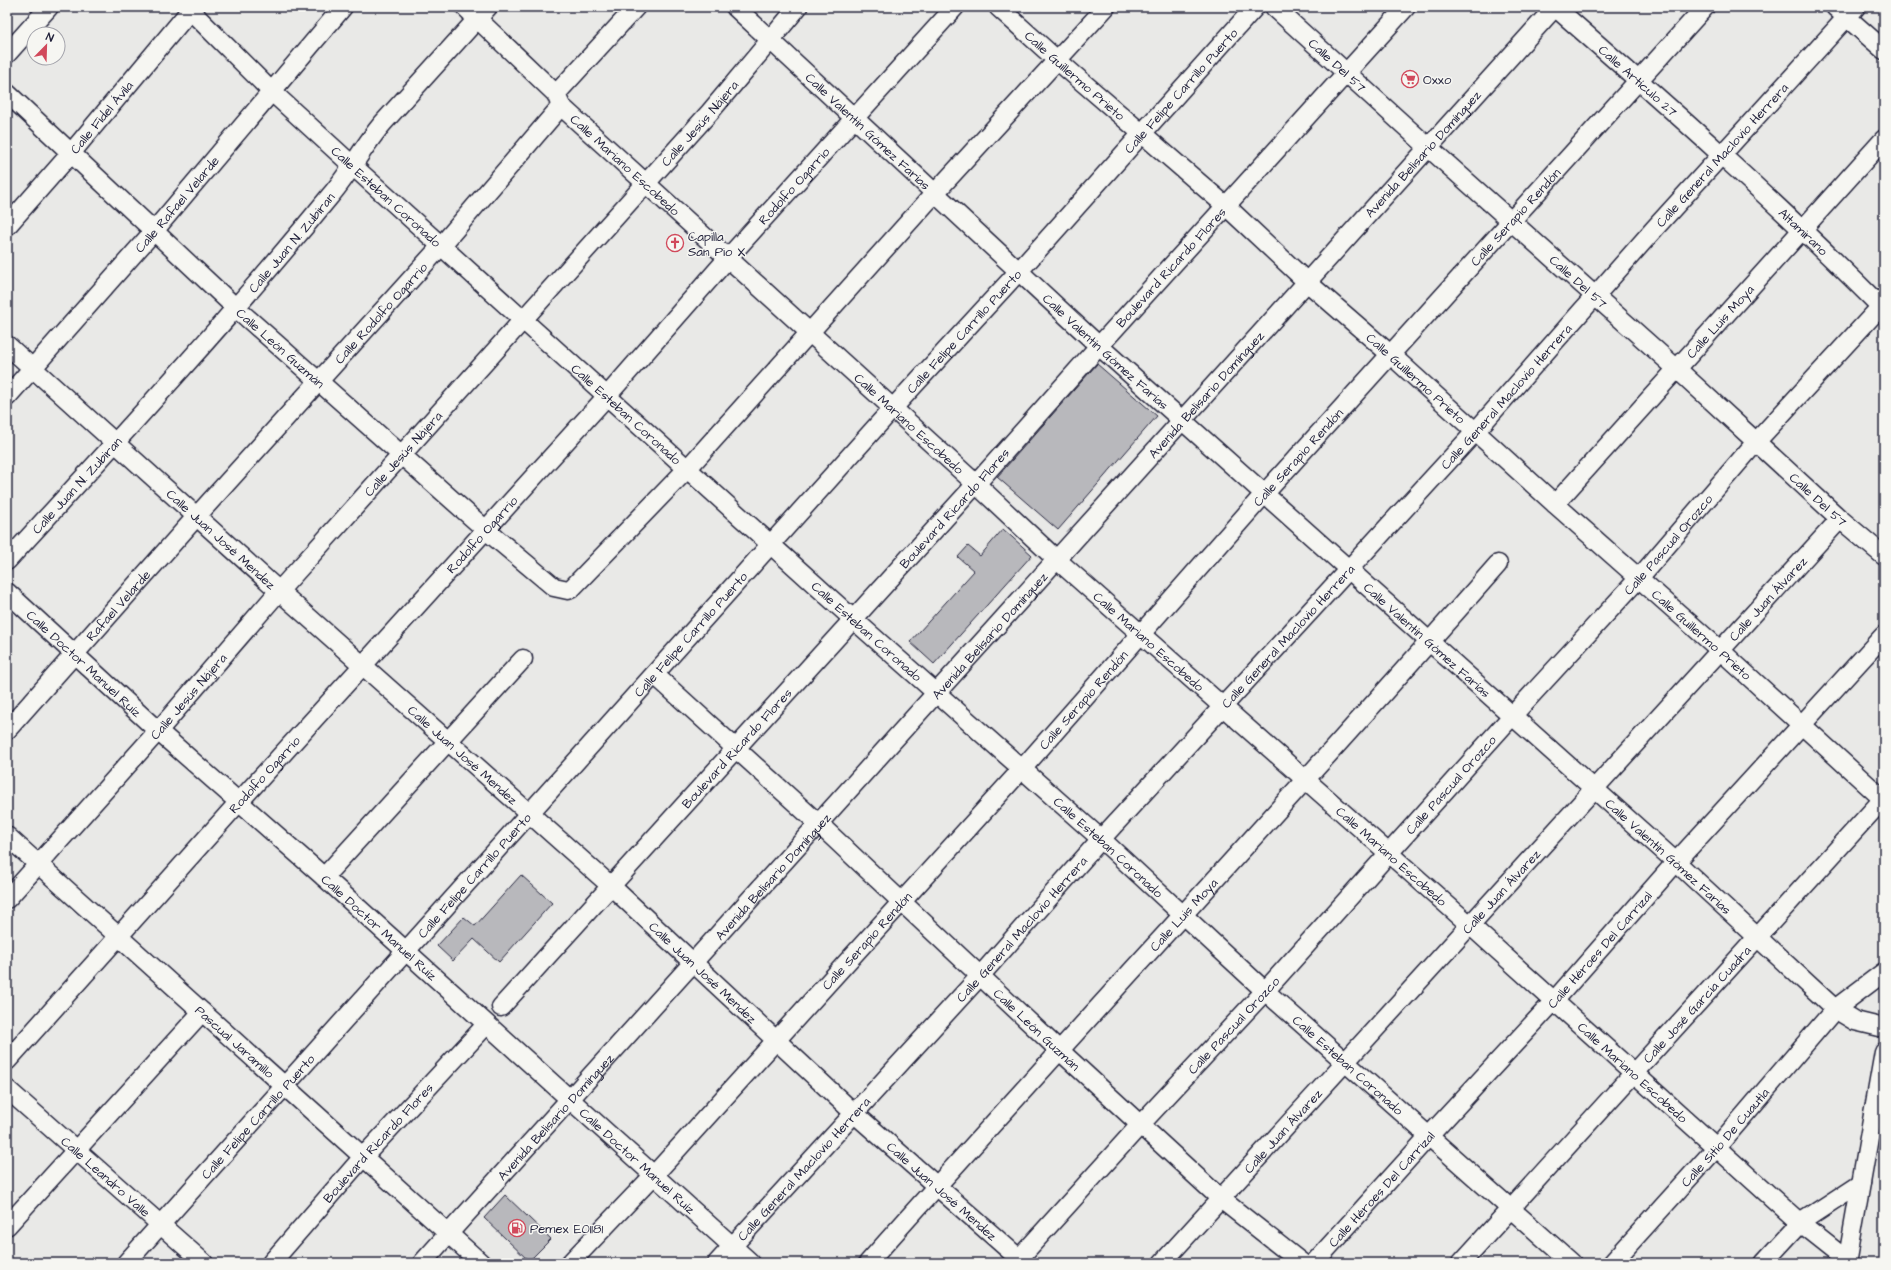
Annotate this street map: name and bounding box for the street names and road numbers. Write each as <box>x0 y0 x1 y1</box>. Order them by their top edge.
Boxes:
street label: Calle Felipe Carrillo Puerto <box>1120 24 1242 158</box>
street label: Calle Guillermo Prieto <box>1020 27 1129 125</box>
street label: Calle Del 57 <box>1304 35 1370 97</box>
street label: Calle Artículo 27 <box>1594 41 1681 121</box>
street label: Calle Valentín Gómez Farías <box>801 69 934 195</box>
street label: Calle Fidel Ávila <box>66 77 138 158</box>
street label: Calle Jesús Nájera <box>657 77 743 171</box>
street label: Calle General Maclovio Herrera <box>1652 79 1793 231</box>
street label: Avenida Belisario Domínguez <box>1361 86 1486 222</box>
street label: Calle Mariano Escobedo <box>566 111 684 220</box>
street label: Calle Esteban Coronado <box>327 142 445 252</box>
street label: Rodolfo Ogarrio <box>755 143 835 229</box>
street label: Calle Rafael Velarde <box>131 152 224 257</box>
street label: Calle Serapio Rendón <box>1467 164 1565 270</box>
street label: Calle Juan N. Zubiran <box>245 189 340 297</box>
street label: Boulevard Ricardo Flores <box>1112 203 1231 332</box>
street label: Altamirano <box>1774 204 1832 261</box>
street label: Calle Del 57 <box>1545 251 1611 313</box>
street label: Calle Rodolfo Ogarrio <box>331 258 432 368</box>
street label: Calle Felipe Carrillo Puerto <box>903 266 1026 398</box>
street label: Calle Luis Moya <box>1682 281 1759 363</box>
street label: Calle Valentín Gómez Farías <box>1038 290 1172 414</box>
street label: Calle León Guzmán <box>232 304 329 393</box>
street label: Calle General Maclovio Herrera <box>1437 320 1577 474</box>
street label: Avenida Belisario Domínguez <box>1144 327 1269 463</box>
street label: Calle Guillermo Prieto <box>1362 329 1469 429</box>
street label: Calle Esteban Coronado <box>567 360 685 470</box>
street label: Calle Mariano Escobedo <box>850 369 968 479</box>
street label: Calle Serapio Rendón <box>1249 404 1348 511</box>
street label: Calle Jesús Nájera <box>360 407 447 501</box>
street label: Calle Juan N. Zubiran <box>28 433 127 538</box>
street label: Boulevard Ricardo Flores <box>896 444 1014 573</box>
street label: Calle Del 57 <box>1785 469 1850 531</box>
street label: Calle Juan José Mendez <box>162 485 280 594</box>
street label: Calle Pascual Orozco <box>1620 490 1718 599</box>
street label: Rodolfo Ogarrio <box>443 492 523 578</box>
street label: Calle Juan Álvarez <box>1725 553 1812 645</box>
street label: Calle General Maclovio Herrera <box>1218 560 1359 712</box>
street label: Rafael Velarde <box>82 566 155 645</box>
street label: Calle Felipe Carrillo Puerto <box>630 568 752 701</box>
street label: Avenida Belisario Domínguez <box>928 568 1052 704</box>
street label: Calle Esteban Coronado <box>807 578 926 686</box>
street label: Calle Valentín Gómez Farías <box>1359 579 1494 702</box>
street label: Calle Guillermo Prieto <box>1648 586 1755 685</box>
street label: Calle Mariano Escobedo <box>1089 588 1208 696</box>
street label: Calle Doctor Manuel Ruíz <box>22 606 145 722</box>
street label: Calle Serapio Rendón <box>1035 647 1133 754</box>
street label: Calle Jesús Nájera <box>146 649 232 744</box>
street label: Boulevard Ricardo Flores <box>678 684 797 813</box>
street label: Calle Juan José Mendez <box>404 702 522 809</box>
street label: Calle Pascual Orozco <box>1402 731 1501 839</box>
street label: Rodolfo Ogarrio <box>225 732 305 818</box>
street label: Calle Esteban Coronado <box>1049 793 1167 903</box>
street label: Calle Valentín Gómez Farías <box>1601 795 1735 919</box>
street label: Calle Mariano Escobedo <box>1332 803 1451 911</box>
street label: Calle Felipe Carrillo Puerto <box>414 809 536 942</box>
street label: Avenida Belisario Domínguez <box>711 809 836 944</box>
street label: Calle Juan Álvarez <box>1458 845 1545 938</box>
street label: Calle General Maclovio Herrera <box>953 852 1092 1006</box>
street label: Calle Doctor Manuel Ruíz <box>317 871 441 985</box>
street label: Calle Luis Moya <box>1146 874 1222 956</box>
street label: Calle Serapio Rendón <box>818 888 917 994</box>
street label: Calle Héroes Del Carrizal <box>1544 888 1656 1013</box>
street label: Calle Juan José Mendez <box>645 918 761 1028</box>
street label: Calle José García Cuadra <box>1639 942 1756 1067</box>
street label: Calle Pascual Orozco <box>1184 972 1284 1078</box>
street label: Calle León Guzmán <box>989 985 1084 1075</box>
street label: Pascual Jaramillo <box>191 1002 278 1083</box>
street label: Calle Esteban Coronado <box>1288 1012 1407 1120</box>
street label: Calle Mariano Escobedo <box>1573 1018 1692 1128</box>
street label: Calle Felipe Carrillo Puerto <box>197 1050 320 1183</box>
street label: Avenida Belisario Domínguez <box>494 1050 619 1185</box>
street label: Boulevard Ricardo Flores <box>319 1079 438 1207</box>
street label: Calle Sitio De Cuautla <box>1677 1084 1774 1191</box>
street label: Calle Juan Álvarez <box>1240 1085 1327 1178</box>
street label: Calle General Maclovio Herrera <box>734 1093 875 1245</box>
street label: Calle Doctor Manuel Ruíz <box>575 1104 699 1219</box>
street label: Calle Héroes Del Carrizal <box>1325 1128 1439 1251</box>
street label: Calle Leandro Valle <box>57 1133 154 1222</box>
street label: Calle Juan José Mendez <box>882 1138 1001 1246</box>

